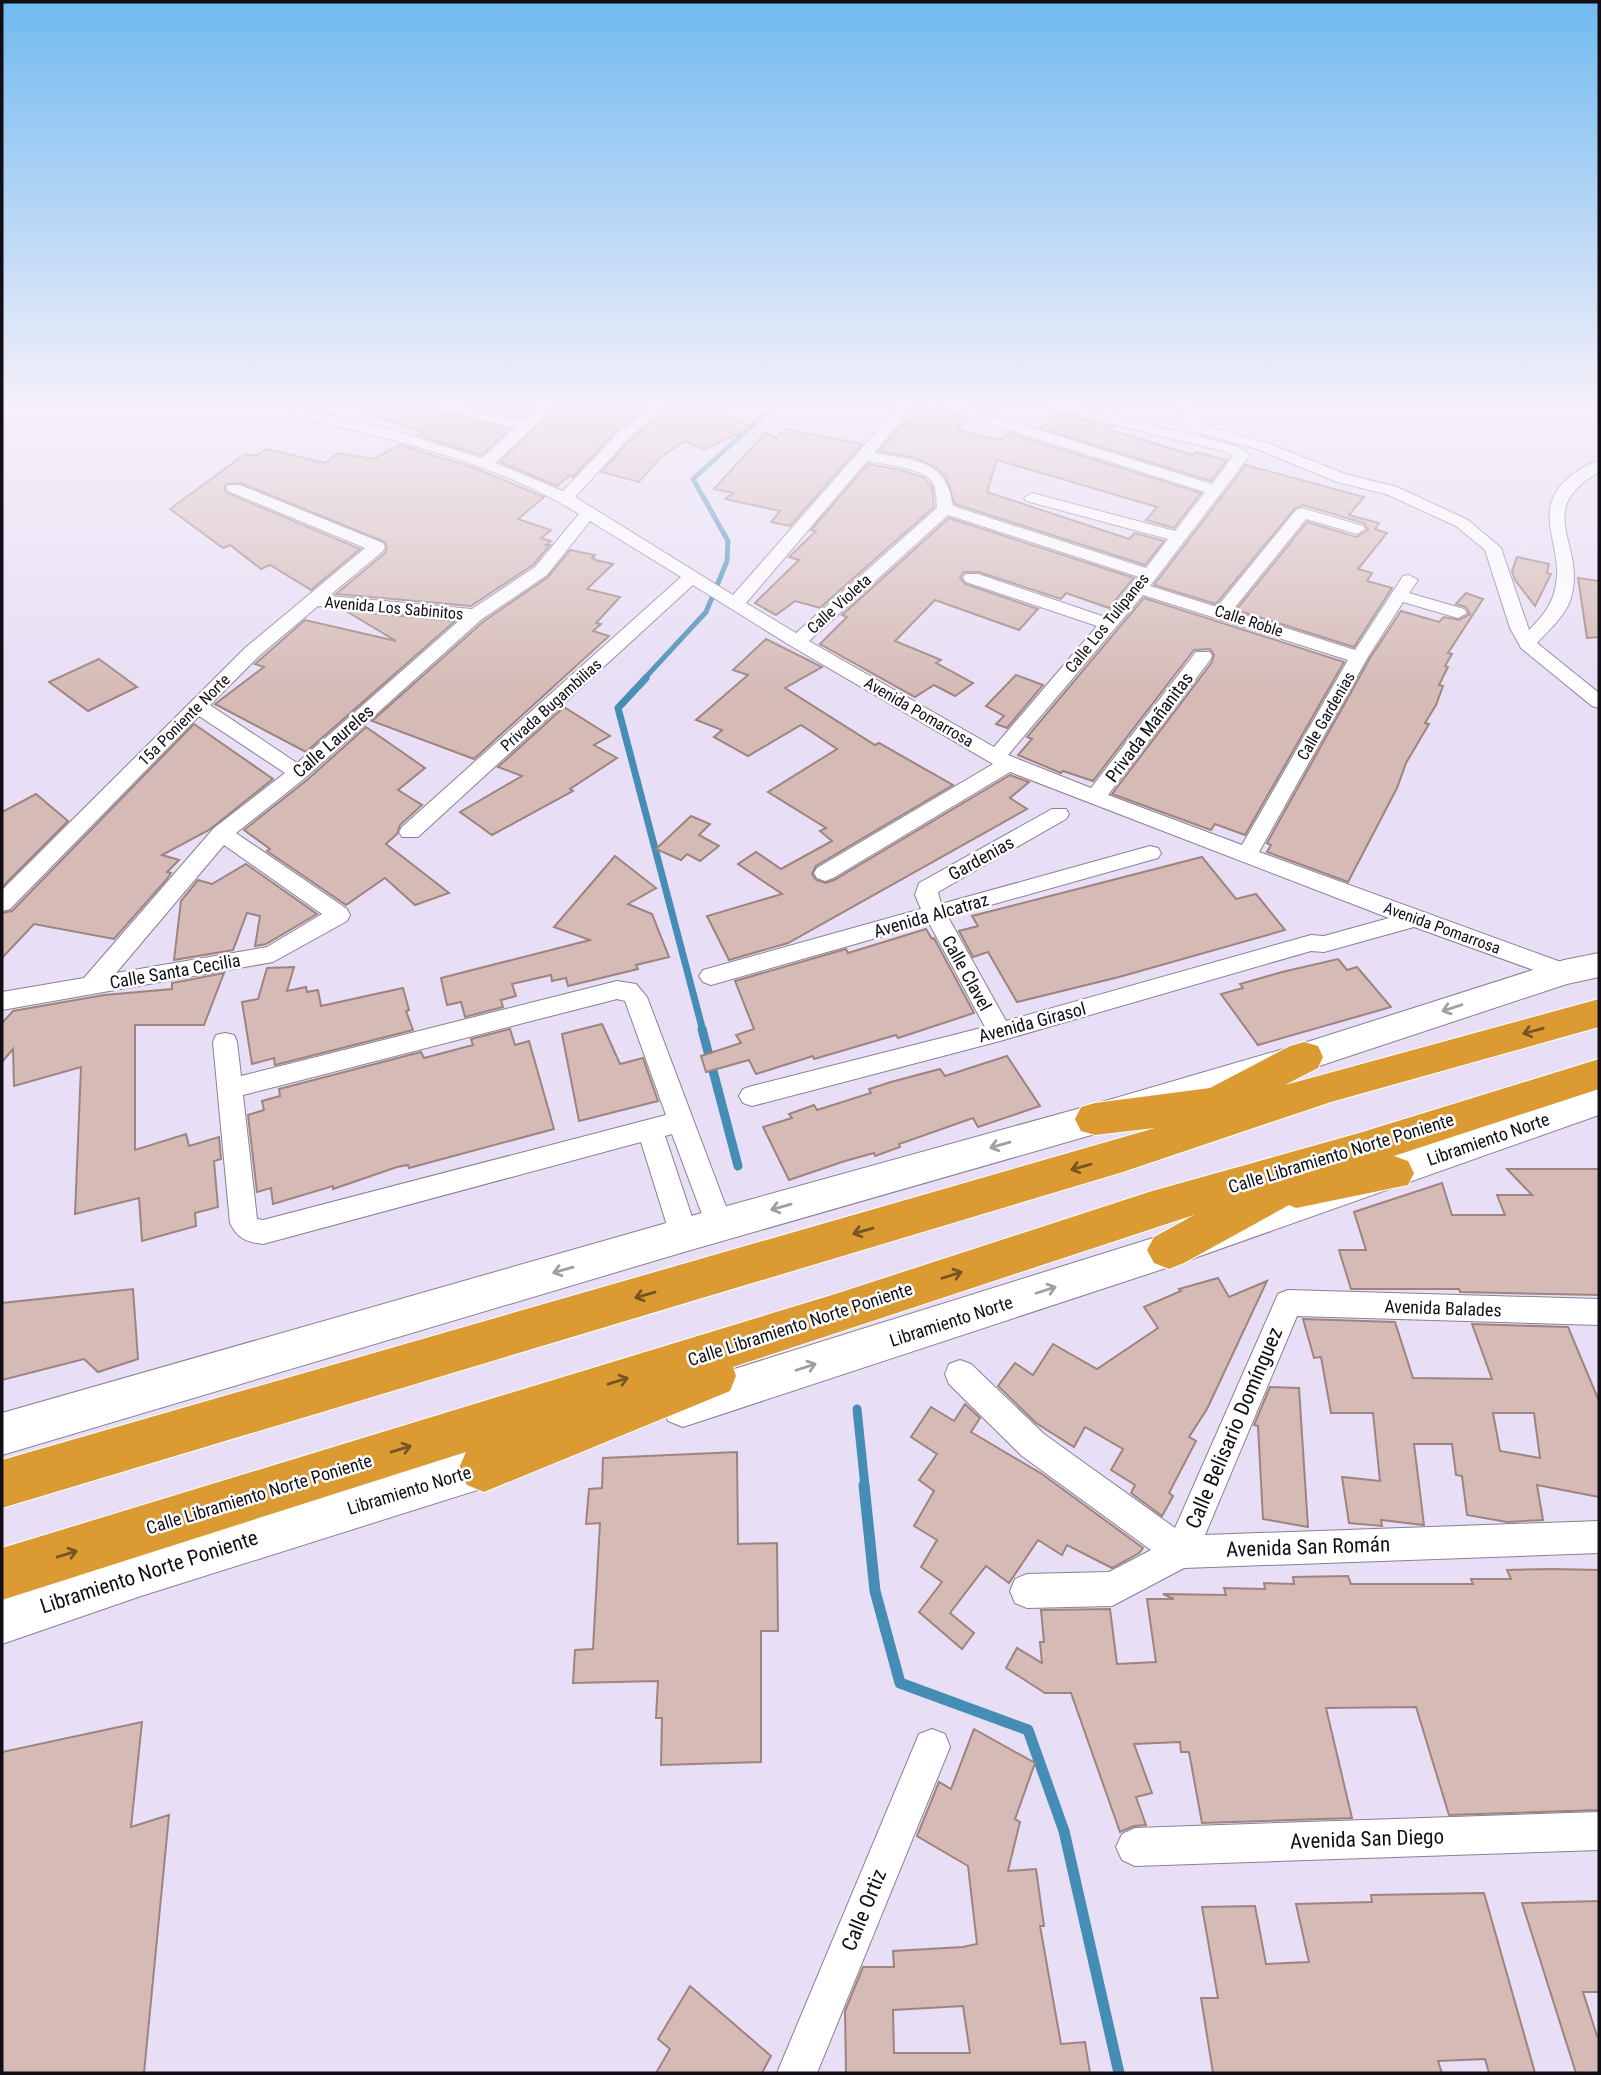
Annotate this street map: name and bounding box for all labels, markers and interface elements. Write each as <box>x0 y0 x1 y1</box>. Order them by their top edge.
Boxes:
street label: Calle Los Tulipanes <box>1061 569 1153 677</box>
street label: Calle Violeta <box>803 570 875 638</box>
street label: Avenida Los Sabinitos <box>324 592 464 624</box>
street label: Calle Roble <box>1212 601 1286 641</box>
street label: Privada Bugambilias <box>497 655 605 755</box>
street label: Privada Mañanitas <box>1101 668 1197 786</box>
street label: Calle Gardenias <box>1293 668 1359 764</box>
street label: 15a Poniente Norte <box>134 670 234 770</box>
street label: Avenida Pomarrosa <box>861 673 977 751</box>
street label: Calle Laureles <box>288 700 378 782</box>
street label: Gardenias <box>945 831 1017 885</box>
street label: Avenida Alcatraz <box>871 888 991 941</box>
street label: Avenida Pomarrosa <box>1381 898 1503 958</box>
street label: Calle Clavel <box>938 932 996 1014</box>
street label: Calle Santa Cecilia <box>108 949 242 993</box>
street label: Avenida Girasol <box>976 998 1088 1046</box>
one-way arrow <box>1442 1003 1464 1016</box>
one-way arrow <box>1523 1025 1545 1038</box>
street label: Libramiento Norte <box>1424 1108 1552 1170</box>
street label: Calle Libramiento Norte Poniente <box>1226 1109 1456 1197</box>
one-way arrow <box>990 1140 1012 1153</box>
one-way arrow <box>1071 1162 1093 1175</box>
one-way arrow <box>771 1202 793 1215</box>
one-way arrow <box>852 1226 874 1239</box>
one-way arrow <box>552 1265 574 1278</box>
one-way arrow <box>940 1268 962 1280</box>
street label: Calle Libramiento Norte Poniente <box>685 1278 915 1370</box>
one-way arrow <box>1035 1283 1057 1295</box>
one-way arrow <box>634 1290 656 1303</box>
street label: Libramiento Norte <box>887 1291 1015 1351</box>
street label: Avenida Balades <box>1384 1295 1502 1321</box>
street label: Calle Belisario Domínguez <box>1181 1324 1287 1532</box>
one-way arrow <box>795 1360 817 1372</box>
one-way arrow <box>607 1374 629 1387</box>
one-way arrow <box>390 1442 412 1455</box>
street label: Calle Libramiento Norte Poniente <box>144 1450 374 1538</box>
street label: Libramiento Norte <box>345 1461 473 1519</box>
street label: Libramiento Norte Poniente <box>37 1525 261 1619</box>
street label: Avenida San Román <box>1226 1532 1390 1562</box>
one-way arrow <box>56 1546 78 1559</box>
street label: Avenida San Diego <box>1290 1824 1444 1854</box>
street label: Calle Ortiz <box>837 1866 891 1954</box>

